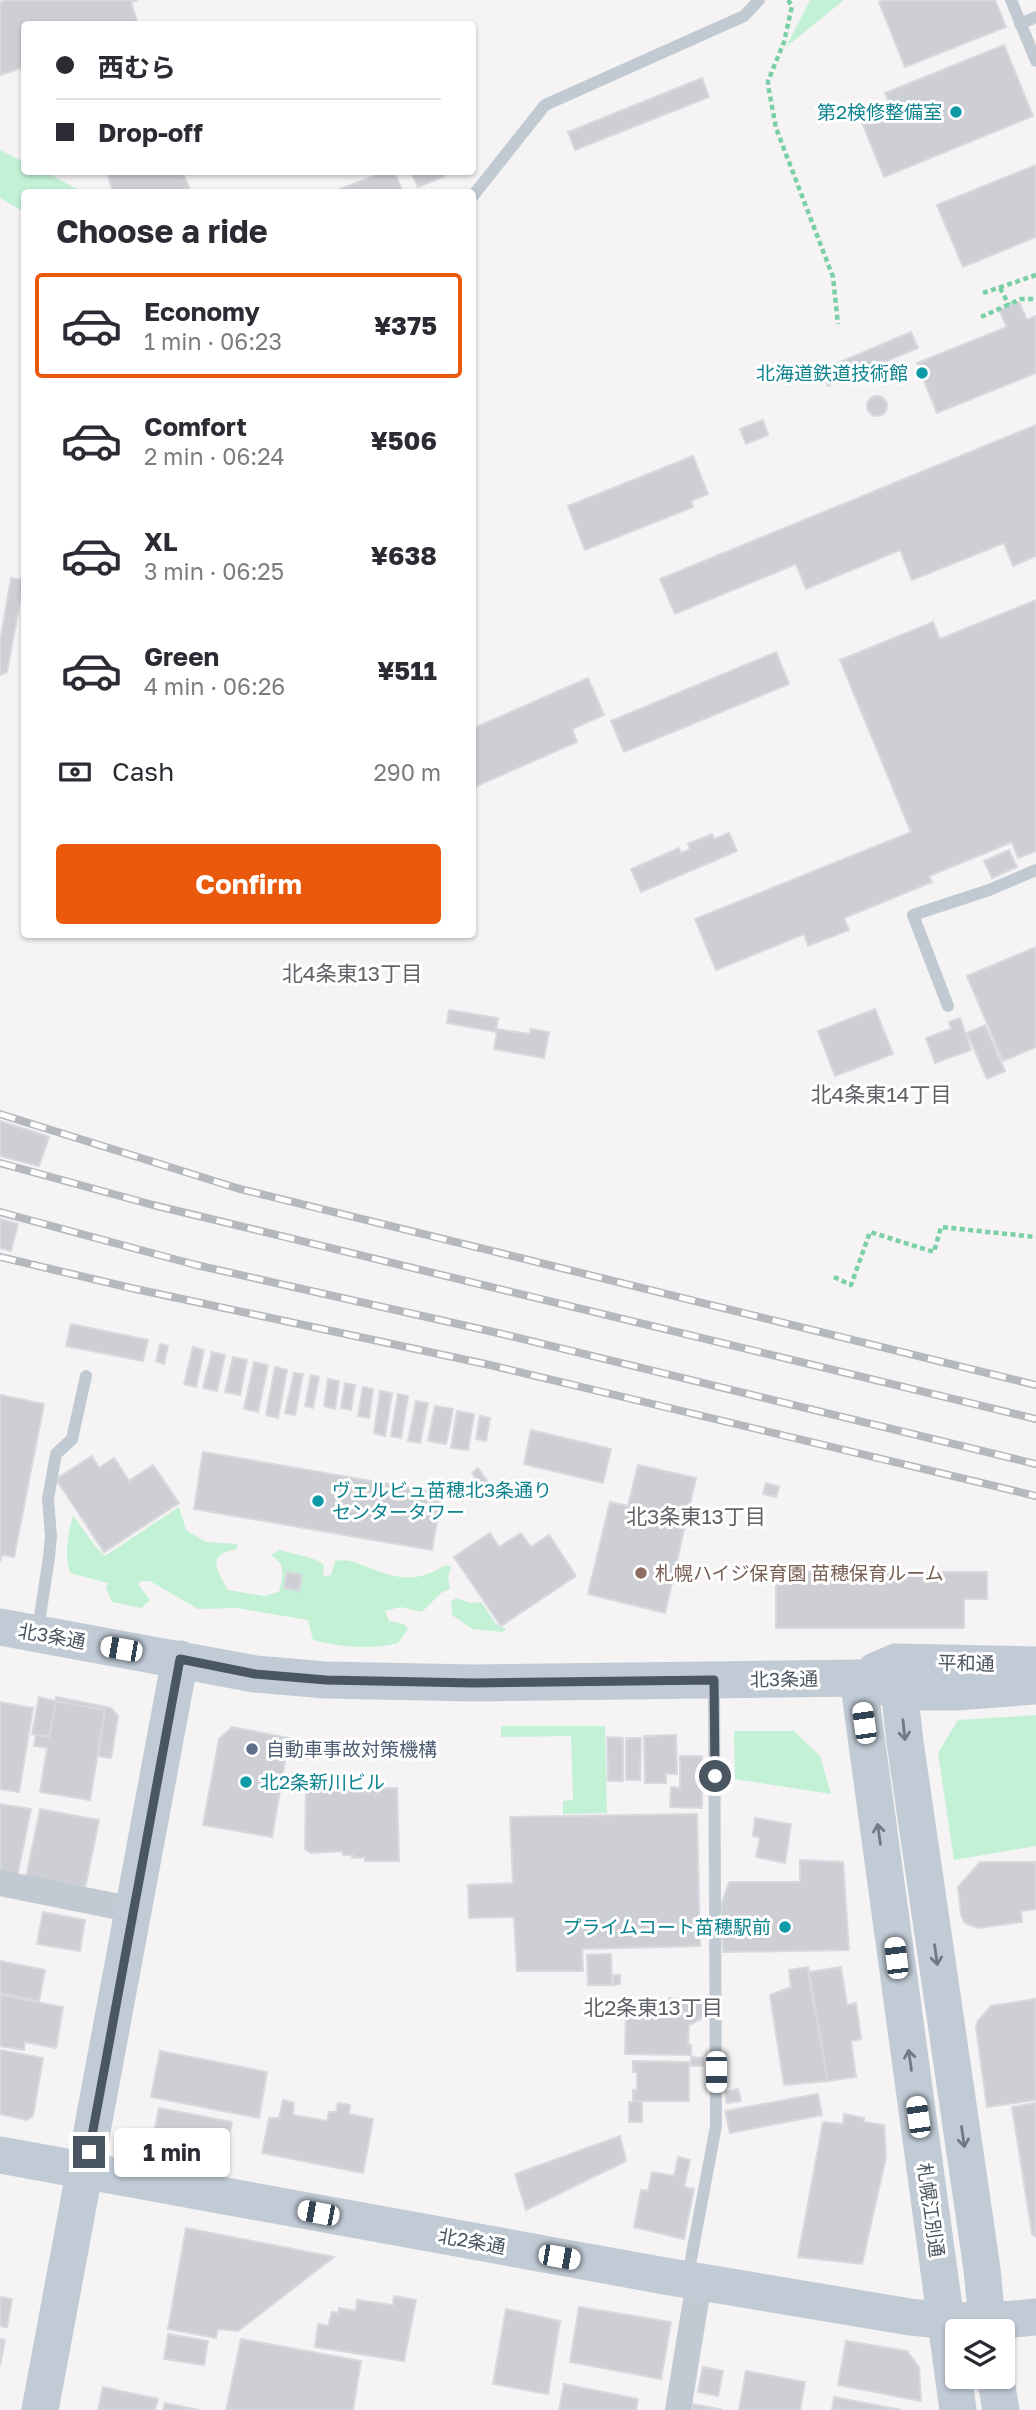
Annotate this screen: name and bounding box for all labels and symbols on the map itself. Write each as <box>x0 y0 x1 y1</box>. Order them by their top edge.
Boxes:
place label: 第2検修整備室 <box>817 100 942 123</box>
marker: 第2検修整備室 <box>948 104 964 120</box>
place label: 北海道鉄道技術館 <box>756 361 908 384</box>
marker: 北海道鉄道技術館 <box>914 365 930 381</box>
district label: 北4条東13丁目 <box>282 960 422 986</box>
district label: 北4条東14丁目 <box>811 1081 951 1107</box>
place label: ヴェルビュ苗穂北3条通り センタータワー <box>332 1478 552 1523</box>
marker: ヴェルビュ苗穂北3条通り センタータワー <box>310 1493 326 1509</box>
district label: 北3条東13丁目 <box>626 1503 766 1529</box>
place label: 札幌ハイジ保育園 苗穂保育ルーム <box>655 1561 944 1584</box>
marker: 札幌ハイジ保育園 苗穂保育ルーム <box>633 1565 649 1581</box>
street label: 北3条通 <box>17 1618 88 1653</box>
car <box>99 1635 144 1663</box>
street label: 平和通 <box>937 1651 995 1674</box>
street label: 北3条通 <box>750 1666 818 1691</box>
car <box>851 1701 878 1745</box>
one-way arrow <box>898 1718 911 1741</box>
place label: 自動車事故対策機構 <box>266 1737 437 1760</box>
marker: 自動車事故対策機構 <box>244 1741 260 1757</box>
route start <box>699 1760 731 1792</box>
place label: 北2条新川ビル <box>260 1770 385 1793</box>
marker: 北2条新川ビル <box>238 1774 254 1790</box>
one-way arrow <box>872 1823 885 1846</box>
place label: プライムコート苗穂駅前 <box>562 1915 771 1938</box>
marker: プライムコート苗穂駅前 <box>777 1919 793 1935</box>
car <box>884 1936 909 1980</box>
one-way arrow <box>930 1944 943 1966</box>
district label: 北2条東13丁目 <box>583 1994 723 2020</box>
one-way arrow <box>903 2049 916 2071</box>
car <box>706 2051 727 2093</box>
car <box>905 2095 932 2139</box>
one-way arrow <box>956 2125 969 2148</box>
callout: 1 min <box>114 2128 229 2176</box>
route end <box>73 2136 105 2168</box>
street label: 札幌江別通 <box>913 2161 949 2259</box>
car <box>296 2199 341 2227</box>
street label: 北2条通 <box>437 2223 508 2258</box>
car <box>537 2243 582 2271</box>

